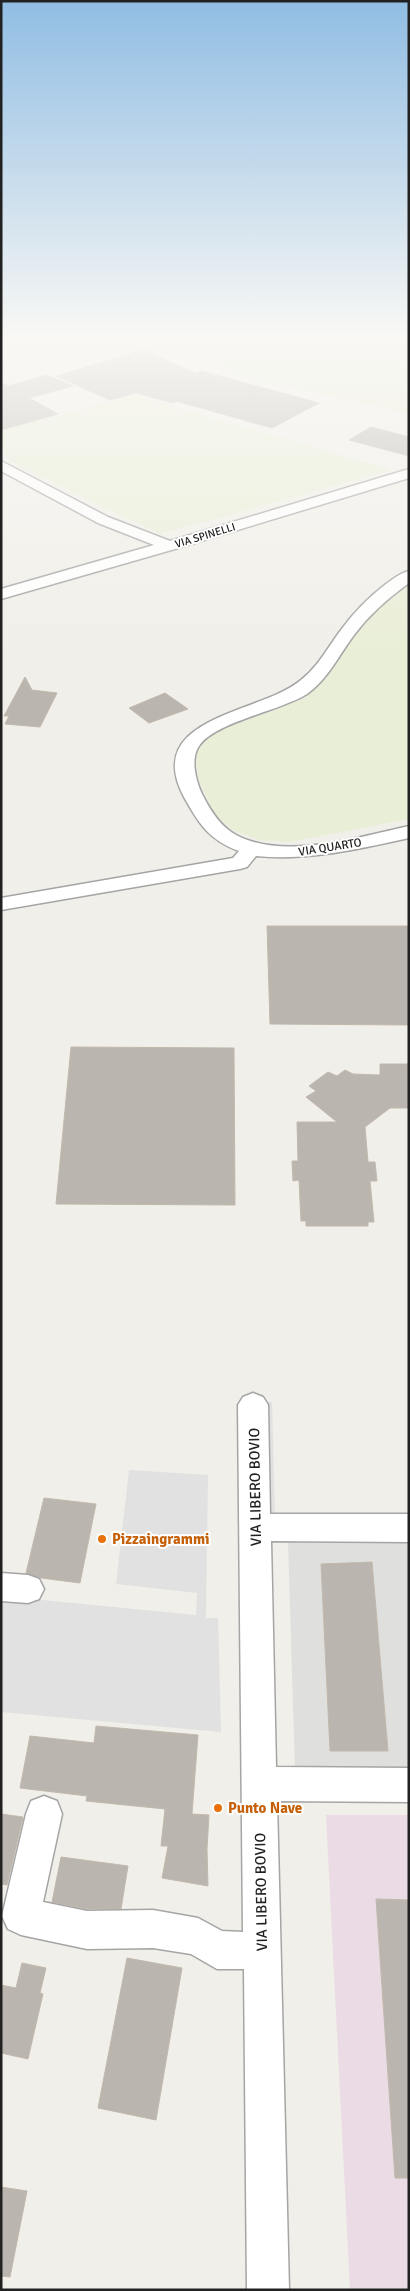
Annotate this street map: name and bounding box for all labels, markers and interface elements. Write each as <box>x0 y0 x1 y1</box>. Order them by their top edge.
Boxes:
street label: VIA SPINELLI <box>173 520 237 551</box>
street label: VIA QUARTO <box>297 835 363 860</box>
street label: VIA LIBERO BOVIO <box>245 1427 265 1546</box>
place label: Pizzaingrammi <box>112 1530 210 1548</box>
marker: Pizzaingrammi <box>96 1533 108 1545</box>
place label: Punto Nave <box>228 1799 302 1817</box>
marker: Punto Nave <box>212 1802 224 1814</box>
street label: VIA LIBERO BOVIO <box>251 1832 271 1951</box>

